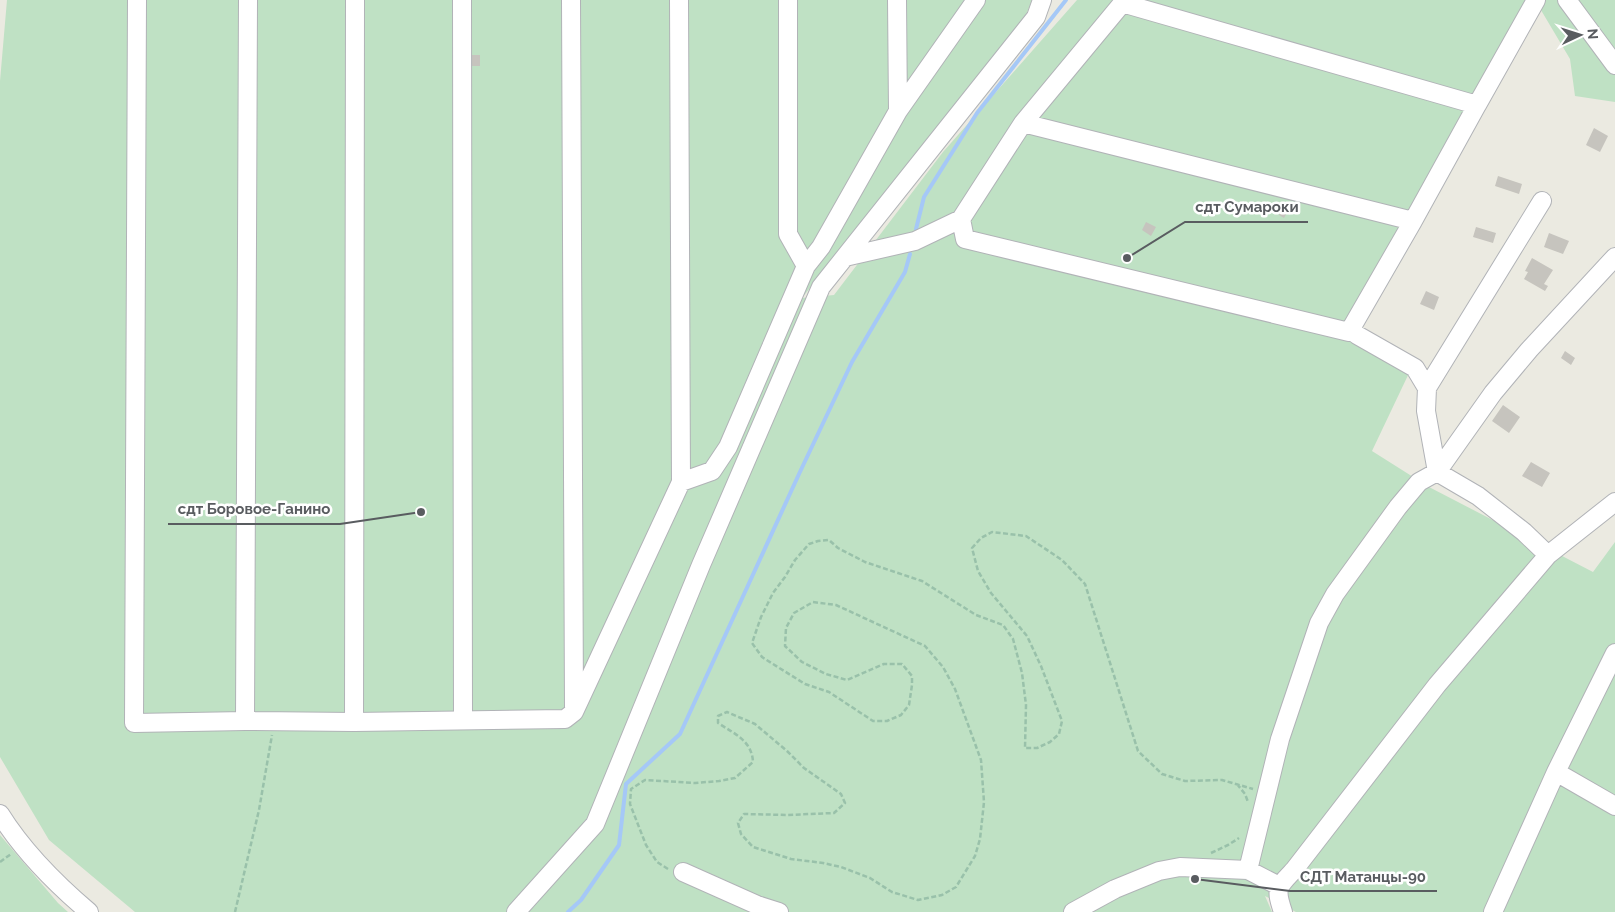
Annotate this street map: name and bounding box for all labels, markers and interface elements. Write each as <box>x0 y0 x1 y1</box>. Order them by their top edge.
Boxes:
north arrow <box>1555 10 1605 60</box>
text: N <box>1585 28 1601 40</box>
callout: сдт Сумароки <box>1185 192 1308 222</box>
text: сдт Сумароки <box>1195 198 1299 216</box>
callout: сдт Боровое-Ганино <box>168 494 340 524</box>
text: сдт Боровое-Ганино <box>178 500 330 518</box>
callout: СДТ Матанцы-90 <box>1290 861 1437 891</box>
text: СДТ Матанцы-90 <box>1300 868 1426 886</box>

